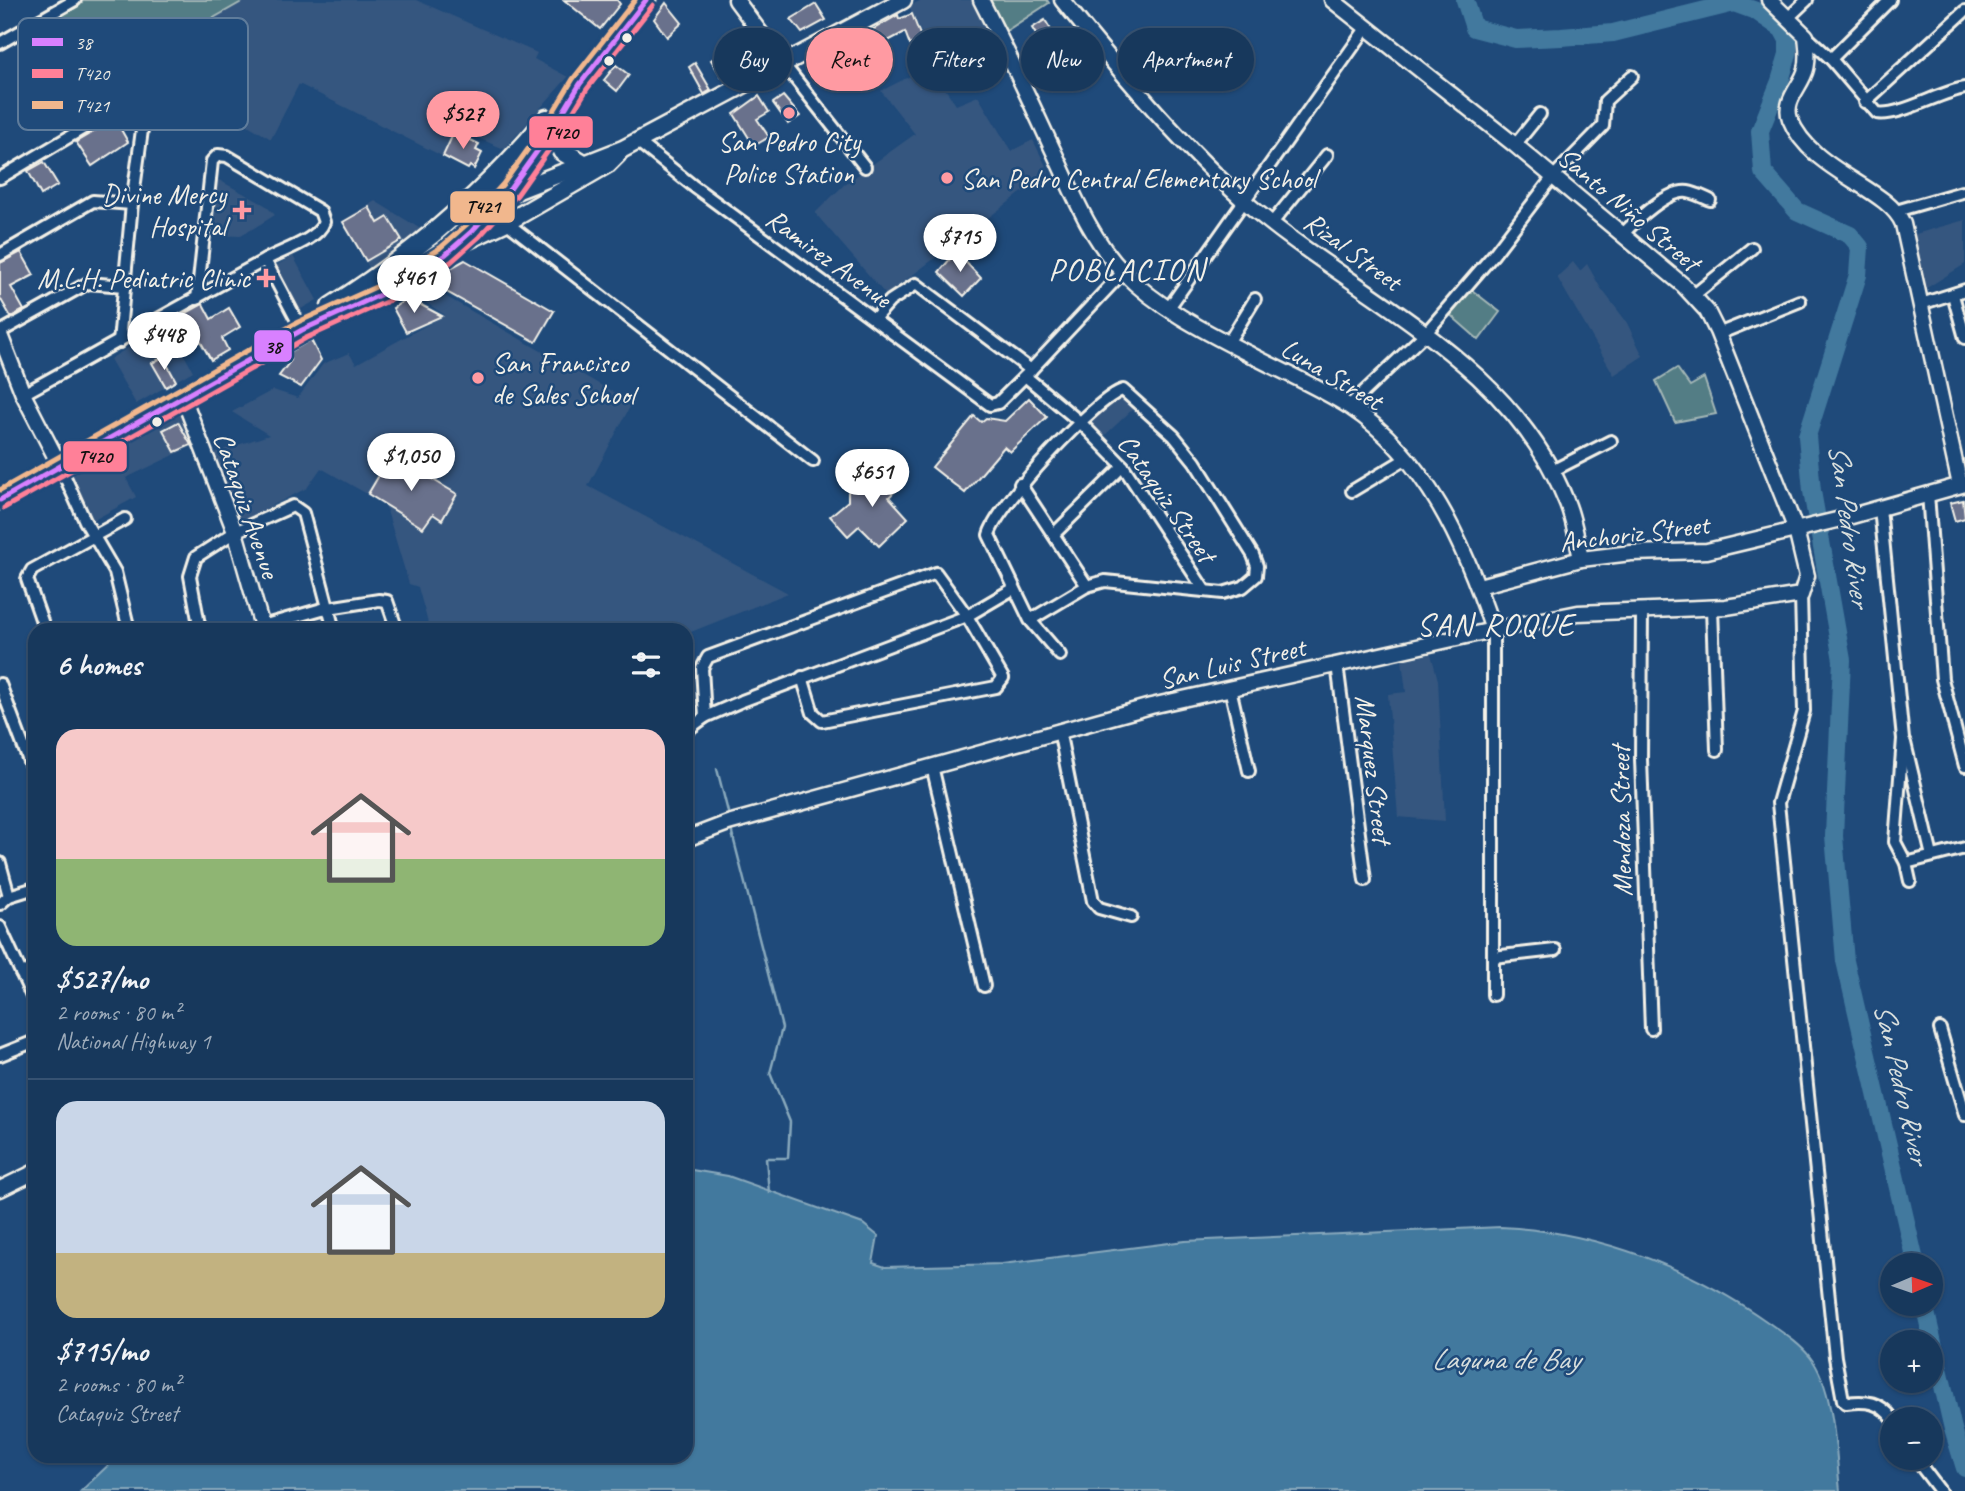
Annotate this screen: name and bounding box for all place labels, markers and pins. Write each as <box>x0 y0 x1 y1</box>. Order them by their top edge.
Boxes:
unlabelled marker <box>620 31 634 45</box>
unlabelled marker <box>602 54 616 68</box>
pin: $527 <box>422 92 504 151</box>
marker: San Pedro City Police Station <box>781 105 797 121</box>
place label: San Pedro City Police Station <box>718 124 862 191</box>
place label: San Pedro Central Elementary School <box>961 161 1322 196</box>
marker: San Pedro Central Elementary School <box>939 170 955 186</box>
place label: Divine Mercy Hospital <box>102 177 231 244</box>
marker: Divine Mercy Hospital <box>232 200 252 220</box>
pin: $715 <box>919 215 1001 274</box>
pin: $461 <box>373 256 455 315</box>
place label: M.L.H. Pediatric Clinic <box>37 261 252 296</box>
marker: M.L.H. Pediatric Clinic <box>256 268 276 288</box>
pin: $448 <box>123 312 205 372</box>
place label: San Francisco de Sales School <box>492 345 640 412</box>
marker: San Francisco de Sales School <box>470 370 486 386</box>
unlabelled marker <box>150 415 164 429</box>
pin: $1,050 <box>354 434 468 493</box>
pin: $651 <box>831 449 913 509</box>

